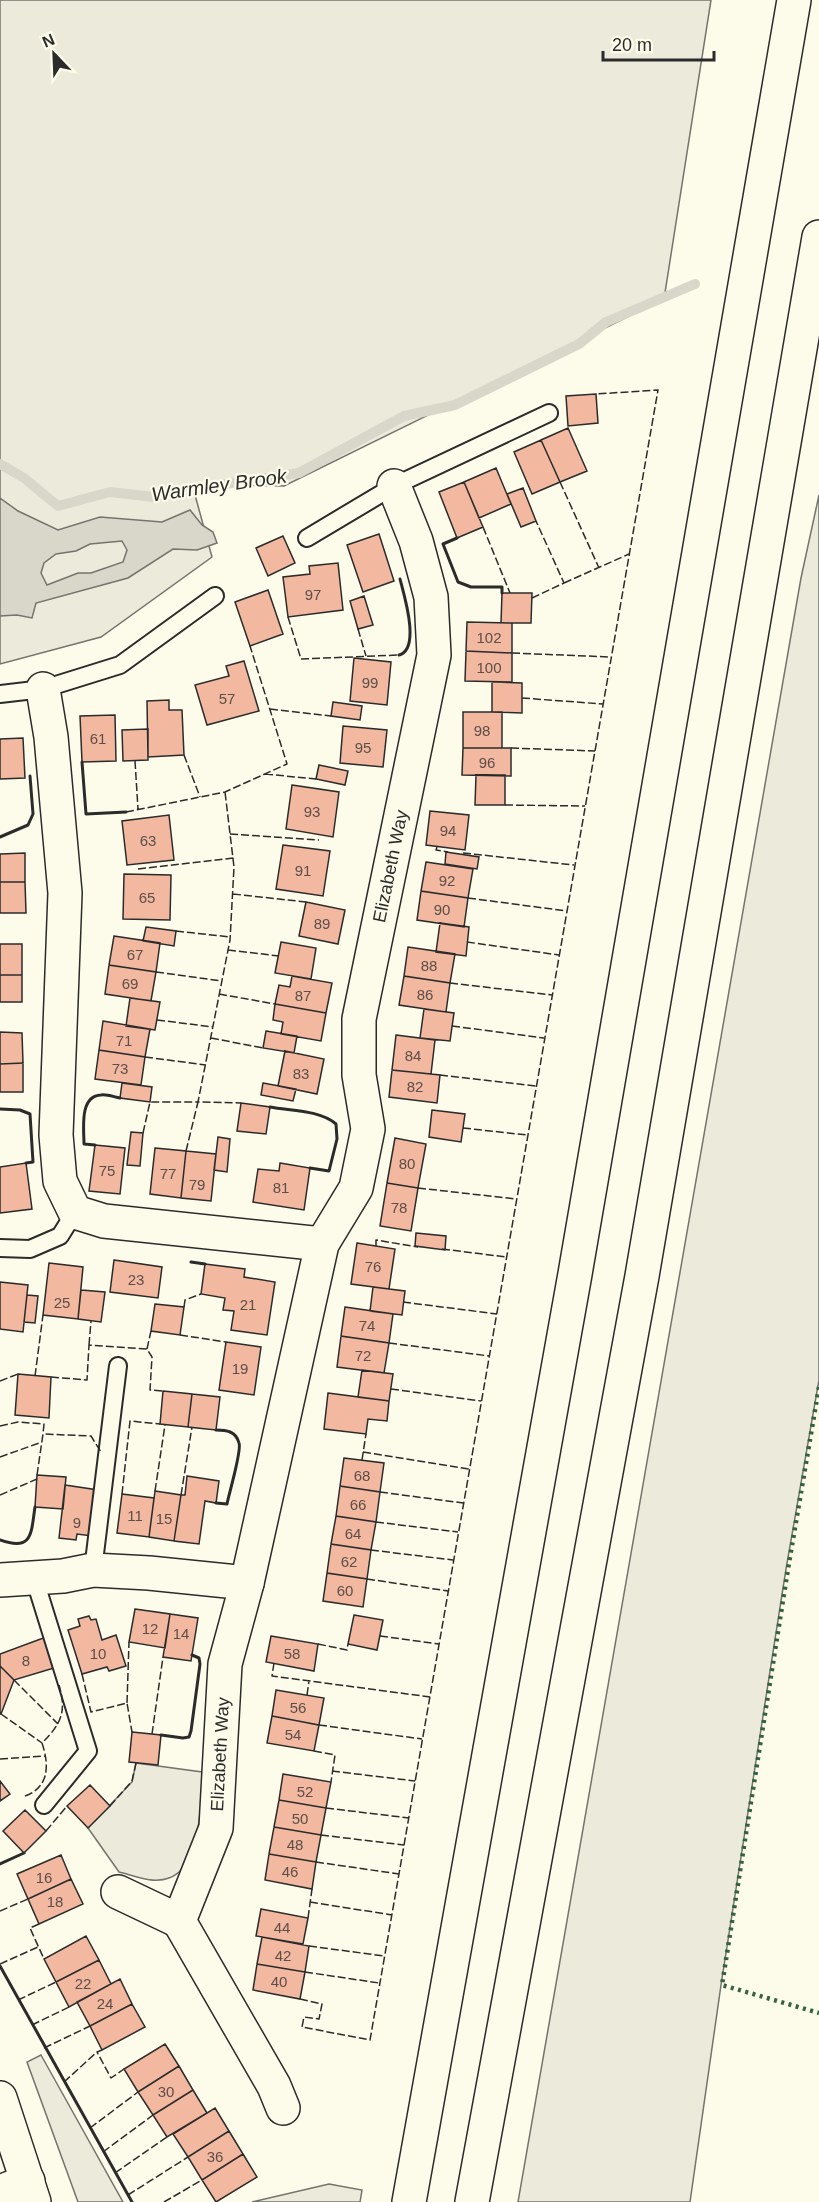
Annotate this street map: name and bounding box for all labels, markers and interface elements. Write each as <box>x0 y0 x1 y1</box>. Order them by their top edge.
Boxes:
north arrow <box>24 24 84 84</box>
scale bar <box>603 24 714 62</box>
text: N <box>40 31 57 51</box>
text: 20 m <box>612 35 652 55</box>
water label: Warmley Brook <box>150 464 289 505</box>
house number: 97 <box>305 586 321 603</box>
house number: 102 <box>476 629 502 646</box>
house number: 100 <box>476 659 502 676</box>
house number: 99 <box>362 674 378 691</box>
house number: 57 <box>219 690 235 707</box>
house number: 98 <box>474 722 490 739</box>
house number: 61 <box>90 730 106 747</box>
house number: 95 <box>355 739 371 756</box>
house number: 96 <box>479 754 495 771</box>
house number: 93 <box>304 803 320 820</box>
street label: Elizabeth Way <box>369 808 412 924</box>
house number: 94 <box>440 822 456 839</box>
house number: 63 <box>140 832 156 849</box>
house number: 91 <box>295 862 311 879</box>
house number: 92 <box>439 872 455 889</box>
house number: 65 <box>139 889 155 906</box>
house number: 90 <box>434 901 450 918</box>
house number: 89 <box>314 915 330 932</box>
house number: 67 <box>127 946 143 963</box>
house number: 88 <box>421 957 437 974</box>
house number: 69 <box>122 975 138 992</box>
house number: 86 <box>417 986 433 1003</box>
house number: 87 <box>295 987 311 1004</box>
house number: 71 <box>116 1032 132 1049</box>
house number: 84 <box>405 1047 421 1064</box>
house number: 73 <box>112 1060 128 1077</box>
house number: 83 <box>293 1065 309 1082</box>
house number: 82 <box>407 1078 423 1095</box>
house number: 80 <box>399 1155 415 1172</box>
house number: 75 <box>99 1162 115 1179</box>
house number: 77 <box>160 1165 176 1182</box>
house number: 79 <box>189 1176 205 1193</box>
house number: 81 <box>273 1179 289 1196</box>
house number: 78 <box>391 1199 407 1216</box>
house number: 76 <box>365 1258 381 1275</box>
house number: 23 <box>128 1271 144 1288</box>
house number: 25 <box>54 1294 70 1311</box>
house number: 21 <box>240 1296 256 1313</box>
house number: 74 <box>359 1317 375 1334</box>
house number: 72 <box>355 1347 371 1364</box>
house number: 19 <box>232 1360 248 1377</box>
house number: 68 <box>354 1467 370 1484</box>
house number: 66 <box>350 1496 366 1513</box>
house number: 11 <box>127 1507 143 1524</box>
house number: 15 <box>156 1510 172 1527</box>
house number: 9 <box>73 1514 81 1531</box>
house number: 64 <box>345 1525 361 1542</box>
house number: 62 <box>341 1553 357 1570</box>
house number: 60 <box>337 1582 353 1599</box>
house number: 12 <box>142 1620 158 1637</box>
house number: 14 <box>173 1625 189 1642</box>
house number: 10 <box>90 1645 106 1662</box>
house number: 58 <box>284 1645 300 1662</box>
house number: 8 <box>22 1652 30 1669</box>
street label: Elizabeth Way <box>207 1697 233 1812</box>
house number: 56 <box>290 1699 306 1716</box>
house number: 54 <box>285 1726 301 1743</box>
house number: 52 <box>297 1783 313 1800</box>
house number: 50 <box>292 1810 308 1827</box>
house number: 48 <box>287 1836 303 1853</box>
house number: 46 <box>282 1863 298 1880</box>
house number: 16 <box>36 1869 52 1886</box>
house number: 18 <box>47 1893 63 1910</box>
house number: 44 <box>274 1919 290 1936</box>
house number: 42 <box>275 1947 291 1964</box>
house number: 40 <box>271 1973 287 1990</box>
house number: 22 <box>75 1975 91 1992</box>
house number: 24 <box>97 1995 113 2012</box>
house number: 30 <box>158 2083 174 2100</box>
house number: 36 <box>207 2148 223 2165</box>

